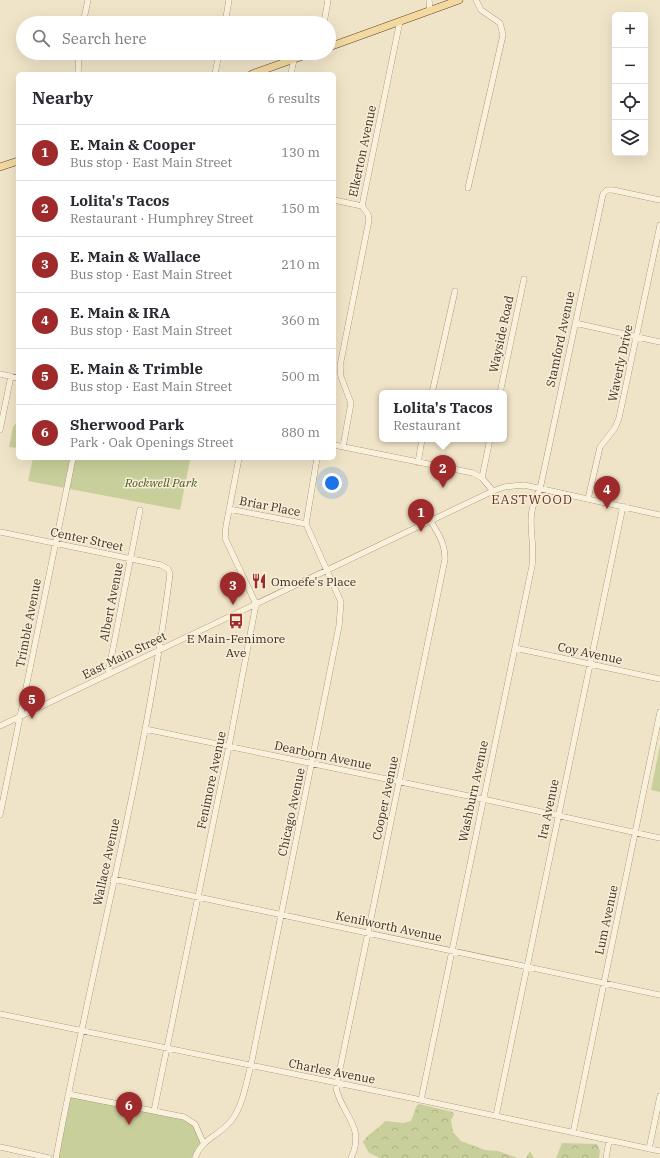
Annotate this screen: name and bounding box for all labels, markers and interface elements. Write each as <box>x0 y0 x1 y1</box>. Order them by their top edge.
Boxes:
map controls <box>612 12 648 156</box>
button: + <box>612 12 648 48</box>
search box <box>16 16 336 60</box>
icon: search <box>30 27 52 49</box>
text: Search here <box>62 29 147 48</box>
button: − <box>612 48 648 84</box>
button: locate <box>612 84 648 120</box>
text: Nearby <box>32 87 93 109</box>
text: 6 results <box>267 90 320 107</box>
street label: Elkerton Avenue <box>345 104 379 198</box>
button: layers <box>612 120 648 156</box>
text: E. Main & Cooper <box>70 135 196 154</box>
text: 1 <box>41 144 49 161</box>
text: 130 m <box>281 144 320 161</box>
text: Bus stop · East Main Street <box>70 154 232 171</box>
text: Lolita's Tacos <box>70 191 169 210</box>
text: 2 <box>41 200 49 217</box>
text: 150 m <box>281 200 320 217</box>
text: Restaurant · Humphrey Street <box>70 210 253 227</box>
text: E. Main & Wallace <box>70 247 201 266</box>
text: 3 <box>41 256 49 273</box>
text: 210 m <box>281 256 320 273</box>
text: Bus stop · East Main Street <box>70 266 232 283</box>
street label: Stamford Avenue <box>543 290 577 388</box>
street label: Wayside Road <box>486 294 516 374</box>
text: E. Main & IRA <box>70 303 170 322</box>
text: 4 <box>41 312 49 329</box>
text: 360 m <box>281 312 320 329</box>
text: Bus stop · East Main Street <box>70 322 232 339</box>
street label: Waverly Drive <box>605 323 635 403</box>
text: E. Main & Trimble <box>70 359 203 378</box>
text: 5 <box>41 368 49 385</box>
text: 500 m <box>281 368 320 385</box>
text: Bus stop · East Main Street <box>70 378 232 395</box>
popup <box>379 390 507 442</box>
text: Lolita's Tacos <box>393 398 493 417</box>
text: Sherwood Park <box>70 415 184 434</box>
text: Restaurant <box>393 417 460 434</box>
text: 6 <box>41 424 49 441</box>
text: 880 m <box>281 424 320 441</box>
text: Park · Oak Openings Street <box>70 434 234 451</box>
pin: 2 <box>430 455 456 488</box>
your location <box>322 473 342 493</box>
park label: Rockwell Park <box>124 475 198 490</box>
pin: 4 <box>594 476 620 509</box>
district label: EASTWOOD <box>491 491 573 508</box>
street label: Briar Place <box>238 493 302 519</box>
pin: 1 <box>408 499 434 532</box>
street label: Center Street <box>49 524 125 554</box>
street label: Albert Avenue <box>96 561 126 643</box>
pin: 3 <box>220 572 246 605</box>
restaurant icon: Omoefe's Place <box>250 572 268 590</box>
place label: Omoefe's Place <box>271 574 356 589</box>
street label: Trimble Avenue <box>12 577 44 669</box>
bus stop icon: E Main-Fenimore Ave <box>227 612 245 630</box>
street label: East Main Street <box>79 628 169 682</box>
place label: E Main-Fenimore Ave <box>187 631 285 660</box>
street label: Coy Avenue <box>556 639 624 667</box>
pin: 5 <box>19 686 45 719</box>
street label: Fenimore Avenue <box>193 730 229 830</box>
street label: Dearborn Avenue <box>273 737 373 773</box>
street label: Washburn Avenue <box>455 739 491 843</box>
street label: Cooper Avenue <box>369 755 401 841</box>
street label: Chicago Avenue <box>274 766 308 858</box>
street label: Ira Avenue <box>534 778 562 840</box>
street label: Wallace Avenue <box>89 817 123 907</box>
street label: Lum Avenue <box>591 884 621 956</box>
street label: Kenilworth Avenue <box>335 907 443 945</box>
street label: Charles Avenue <box>287 1055 377 1087</box>
pin: 6 <box>116 1092 142 1125</box>

